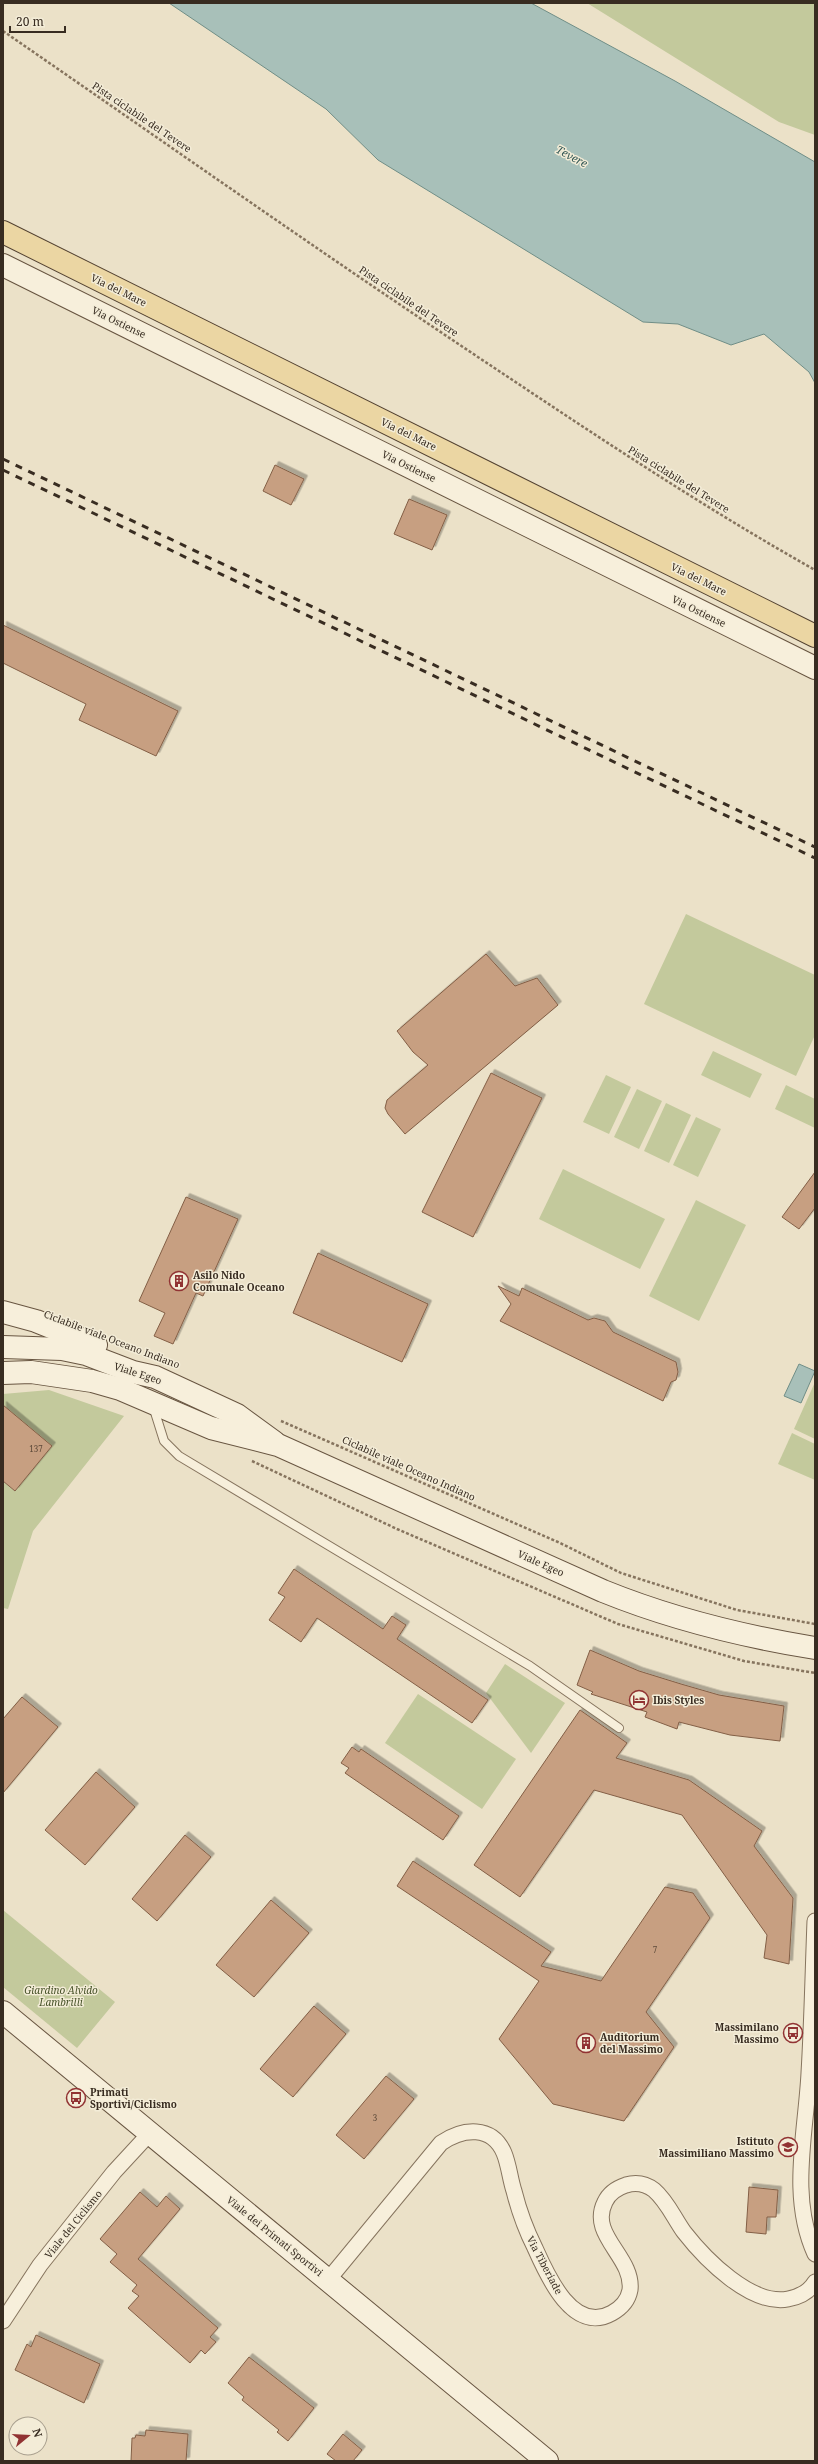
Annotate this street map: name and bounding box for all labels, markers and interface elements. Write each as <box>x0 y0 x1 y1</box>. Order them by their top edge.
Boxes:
scale bar <box>10 8 65 34</box>
text: 20 m <box>16 13 44 30</box>
street label: Pista ciclabile del Tevere <box>90 78 194 156</box>
water label: Tevere <box>554 142 591 171</box>
street label: Pista ciclabile del Tevere <box>357 262 461 340</box>
street label: Via del Mare <box>89 270 149 310</box>
street label: Via Ostiense <box>90 303 148 341</box>
street label: Via del Mare <box>379 414 439 454</box>
street label: Pista ciclabile del Tevere <box>626 442 732 516</box>
street label: Via Ostiense <box>380 447 438 485</box>
street label: Via del Mare <box>669 559 729 599</box>
street label: Via Ostiense <box>670 592 728 630</box>
place label: Asilo Nido Comunale Oceano <box>193 1268 285 1294</box>
building icon: Asilo Nido Comunale Oceano <box>168 1270 190 1292</box>
street label: Ciclabile viale Oceano Indiano <box>42 1307 182 1372</box>
street label: Viale Egeo <box>112 1359 164 1387</box>
street label: Ciclabile viale Oceano Indiano <box>340 1432 478 1504</box>
house number: 137 <box>29 1443 43 1454</box>
street label: Viale Egeo <box>516 1547 567 1580</box>
hotel icon: Ibis Styles <box>628 1689 650 1711</box>
place label: Ibis Styles <box>653 1693 704 1707</box>
house number: 7 <box>653 1944 658 1955</box>
park label: Giardino Alvido Lambrilli <box>24 1983 98 2009</box>
place label: Massimilano Massimo <box>715 2020 779 2046</box>
bus stop icon: Massimilano Massimo <box>782 2022 804 2044</box>
place label: Auditorium del Massimo <box>600 2030 663 2056</box>
building icon: Auditorium del Massimo <box>575 2032 597 2054</box>
place label: Primati Sportivi/Ciclismo <box>90 2085 177 2111</box>
bus stop icon: Primati Sportivi/Ciclismo <box>65 2087 87 2109</box>
house number: 3 <box>373 2112 378 2123</box>
place label: Istituto Massimiliano Massimo <box>659 2134 774 2160</box>
school or university icon: Istituto Massimiliano Massimo <box>777 2136 799 2158</box>
street label: Viale del Ciclismo <box>41 2187 105 2261</box>
street label: Viale dei Primati Sportivi <box>224 2193 327 2280</box>
street label: Via Tiberiade <box>524 2233 566 2297</box>
north arrow <box>8 2416 48 2456</box>
text: N <box>30 2426 47 2440</box>

